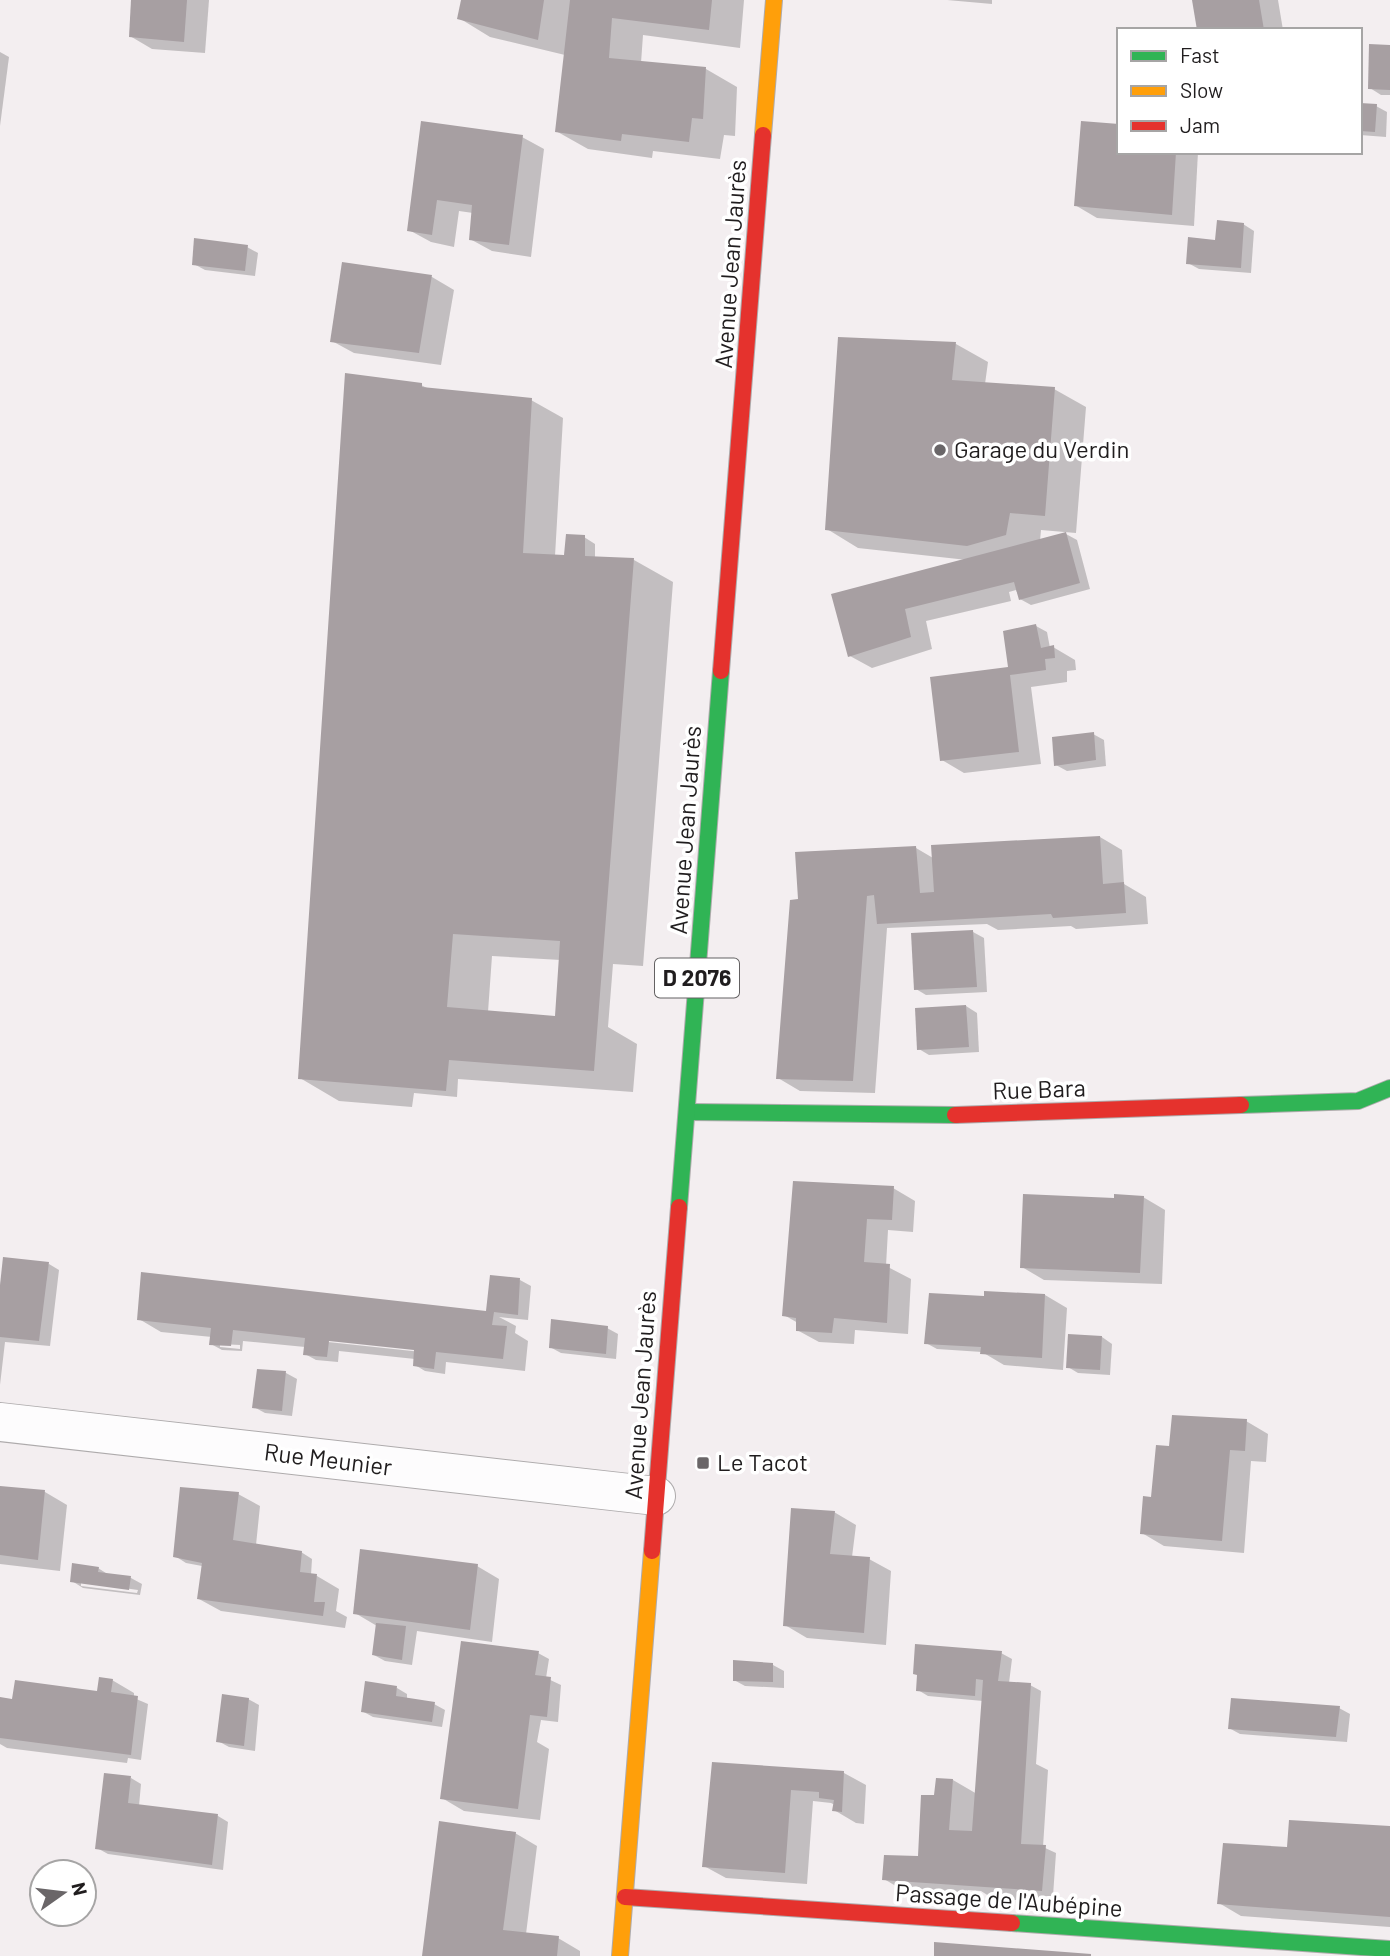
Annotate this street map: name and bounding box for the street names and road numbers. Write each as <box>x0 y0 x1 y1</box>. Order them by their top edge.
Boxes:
street label: Avenue Jean Jaurès <box>708 158 751 369</box>
street label: Avenue Jean Jaurès <box>663 724 706 935</box>
road number: D 2076 <box>655 959 739 998</box>
street label: Rue Bara <box>992 1072 1086 1105</box>
street label: Avenue Jean Jaurès <box>618 1289 661 1500</box>
street label: Rue Meunier <box>263 1436 394 1481</box>
street label: Passage de l'Aubépine <box>894 1877 1124 1922</box>

